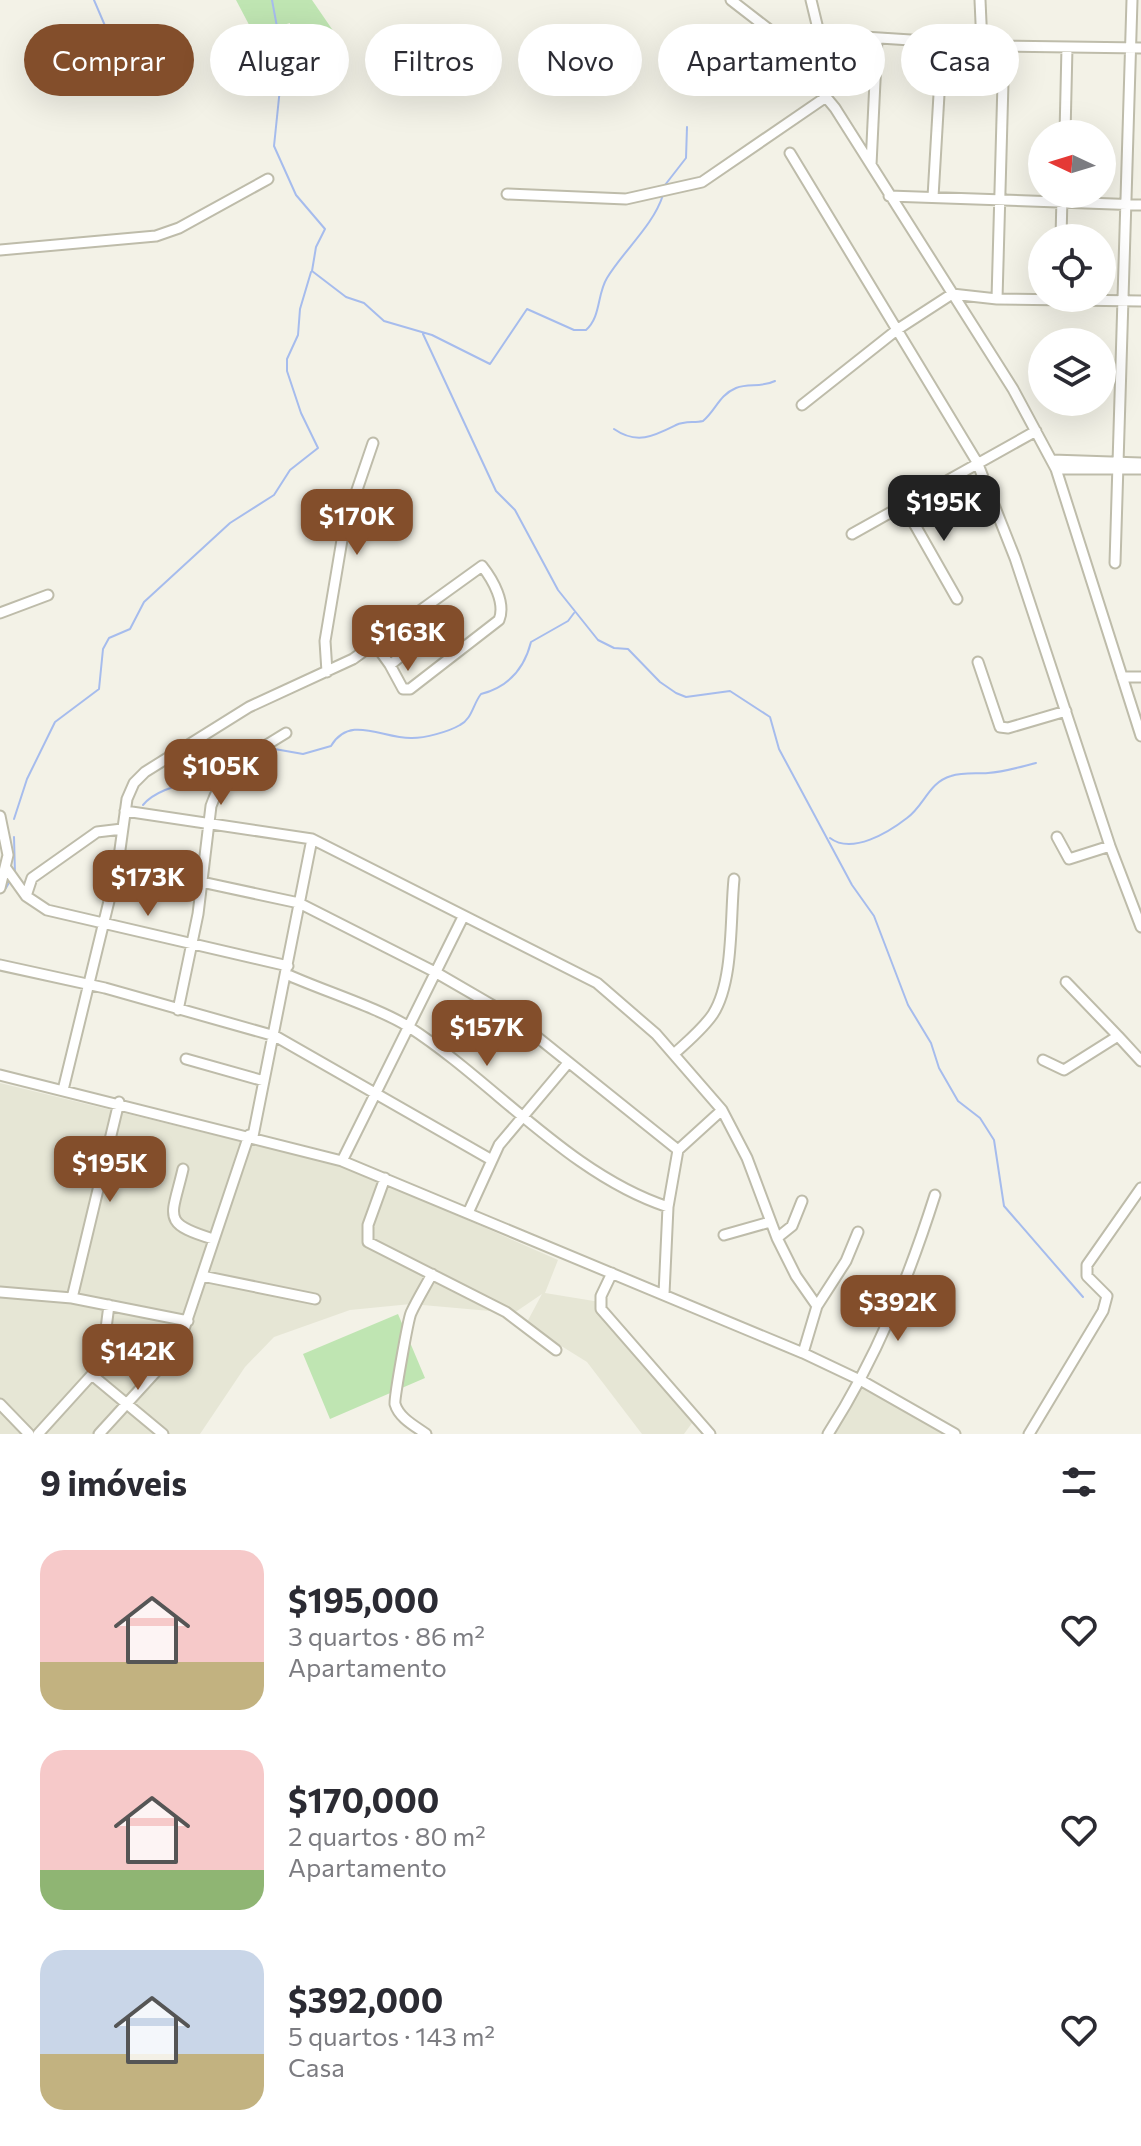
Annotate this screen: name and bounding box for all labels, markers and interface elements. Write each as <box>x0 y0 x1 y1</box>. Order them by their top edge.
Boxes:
chip: Comprar <box>24 24 194 96</box>
chip: Alugar <box>210 24 349 96</box>
chip: Filtros <box>365 24 502 96</box>
chip: Novo <box>518 24 642 96</box>
chip: Apartamento <box>658 24 885 96</box>
chip: Casa <box>901 24 1019 96</box>
north arrow <box>1028 120 1116 208</box>
map controls <box>1028 120 1116 416</box>
button: locate <box>1028 224 1116 312</box>
button: layers <box>1028 328 1116 416</box>
pin: $195K <box>888 475 1000 543</box>
text: $195K <box>906 485 982 516</box>
pin: $170K <box>301 489 413 557</box>
text: $170K <box>319 499 395 530</box>
pin: $163K <box>352 605 464 673</box>
text: $163K <box>370 615 446 646</box>
pin: $105K <box>165 739 277 807</box>
text: $105K <box>182 749 260 780</box>
pin: $173K <box>92 850 204 918</box>
text: $173K <box>111 860 185 891</box>
pin: $157K <box>431 1000 543 1068</box>
text: $157K <box>450 1010 524 1041</box>
pin: $195K <box>54 1136 166 1204</box>
text: $195K <box>72 1146 148 1177</box>
pin: $392K <box>842 1275 954 1343</box>
text: $392K <box>859 1285 937 1316</box>
pin: $142K <box>82 1324 194 1392</box>
text: $142K <box>100 1334 176 1365</box>
icon: filters <box>1057 1460 1101 1504</box>
text: 9 imóveis <box>40 1461 187 1503</box>
text: $195,000 <box>288 1578 439 1620</box>
icon: home <box>104 1582 200 1678</box>
icon: heart <box>1057 1608 1101 1652</box>
text: 3 quartos · 86 m² <box>288 1620 485 1651</box>
text: Apartamento <box>288 1651 447 1682</box>
text: $170,000 <box>288 1778 439 1820</box>
icon: home <box>104 1782 200 1878</box>
icon: heart <box>1057 1808 1101 1852</box>
text: 2 quartos · 80 m² <box>288 1820 486 1851</box>
text: Apartamento <box>288 1851 447 1882</box>
text: $392,000 <box>288 1978 443 2020</box>
icon: home <box>104 1982 200 2078</box>
icon: heart <box>1057 2008 1101 2052</box>
text: 5 quartos · 143 m² <box>288 2020 495 2051</box>
text: Casa <box>288 2051 345 2082</box>

